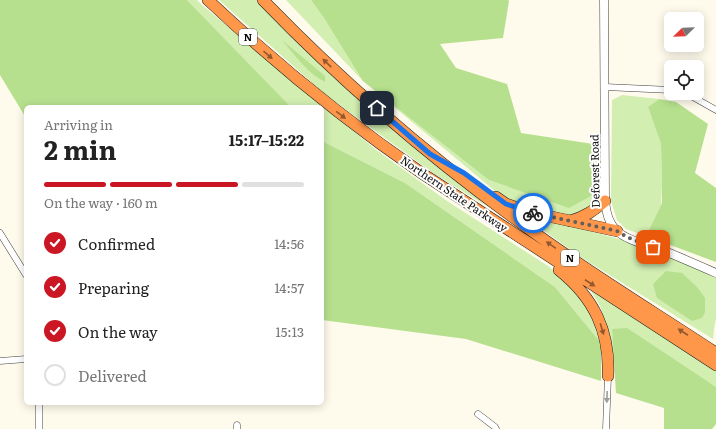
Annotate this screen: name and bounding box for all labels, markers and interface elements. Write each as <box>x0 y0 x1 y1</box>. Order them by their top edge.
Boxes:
north arrow <box>664 12 704 52</box>
map controls <box>664 12 704 100</box>
road number: N <box>239 29 257 45</box>
one-way arrow <box>262 50 273 59</box>
one-way arrow <box>323 59 332 68</box>
button: locate <box>664 60 704 100</box>
pin <box>360 91 394 125</box>
icon: home <box>366 97 388 119</box>
one-way arrow <box>336 111 347 119</box>
text: Arriving in <box>44 115 113 134</box>
text: 15:17–15:22 <box>229 128 304 151</box>
text: 2 min <box>44 129 117 168</box>
street label: Deforest Road <box>585 134 603 208</box>
street label: Northern State Parkway <box>398 151 512 235</box>
text: On the way · 160 m <box>44 193 158 212</box>
courier <box>513 193 553 233</box>
icon: bike <box>522 202 544 224</box>
pin <box>636 230 670 264</box>
icon: check <box>44 232 66 254</box>
text: Confirmed <box>78 232 155 255</box>
text: 14:56 <box>274 234 304 253</box>
icon: bag <box>642 236 664 258</box>
one-way arrow <box>546 241 557 249</box>
road number: N <box>561 250 579 266</box>
icon: check <box>44 276 66 298</box>
text: Preparing <box>78 276 149 299</box>
text: 14:57 <box>275 278 304 297</box>
one-way arrow <box>584 279 595 287</box>
icon: check <box>44 320 66 342</box>
text: On the way <box>78 320 158 343</box>
text: 15:13 <box>275 322 304 341</box>
one-way arrow <box>599 324 605 336</box>
one-way arrow <box>678 328 688 336</box>
text: Delivered <box>78 364 147 387</box>
one-way arrow <box>604 391 610 404</box>

